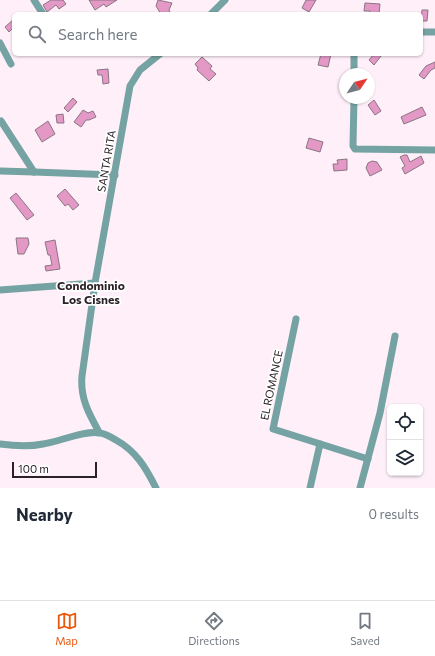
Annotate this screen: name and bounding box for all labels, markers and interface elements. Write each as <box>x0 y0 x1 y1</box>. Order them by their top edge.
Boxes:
search box <box>12 12 423 56</box>
icon: search <box>26 23 48 45</box>
text: Search here <box>58 25 137 43</box>
north arrow <box>339 68 375 104</box>
street label: SANTA RITA <box>94 129 118 193</box>
district label: Condominio Los Cisnes <box>57 278 125 306</box>
street label: EL ROMANCE <box>257 349 285 421</box>
map controls <box>387 404 423 476</box>
button: locate <box>387 404 423 440</box>
button: layers <box>387 440 423 476</box>
scale bar <box>12 460 97 479</box>
text: 100 m <box>18 462 49 475</box>
text: Nearby <box>16 504 73 525</box>
text: 0 results <box>368 506 419 522</box>
tab: Map <box>55 610 78 647</box>
tab: Directions <box>188 610 240 647</box>
tab: Saved <box>350 610 380 647</box>

